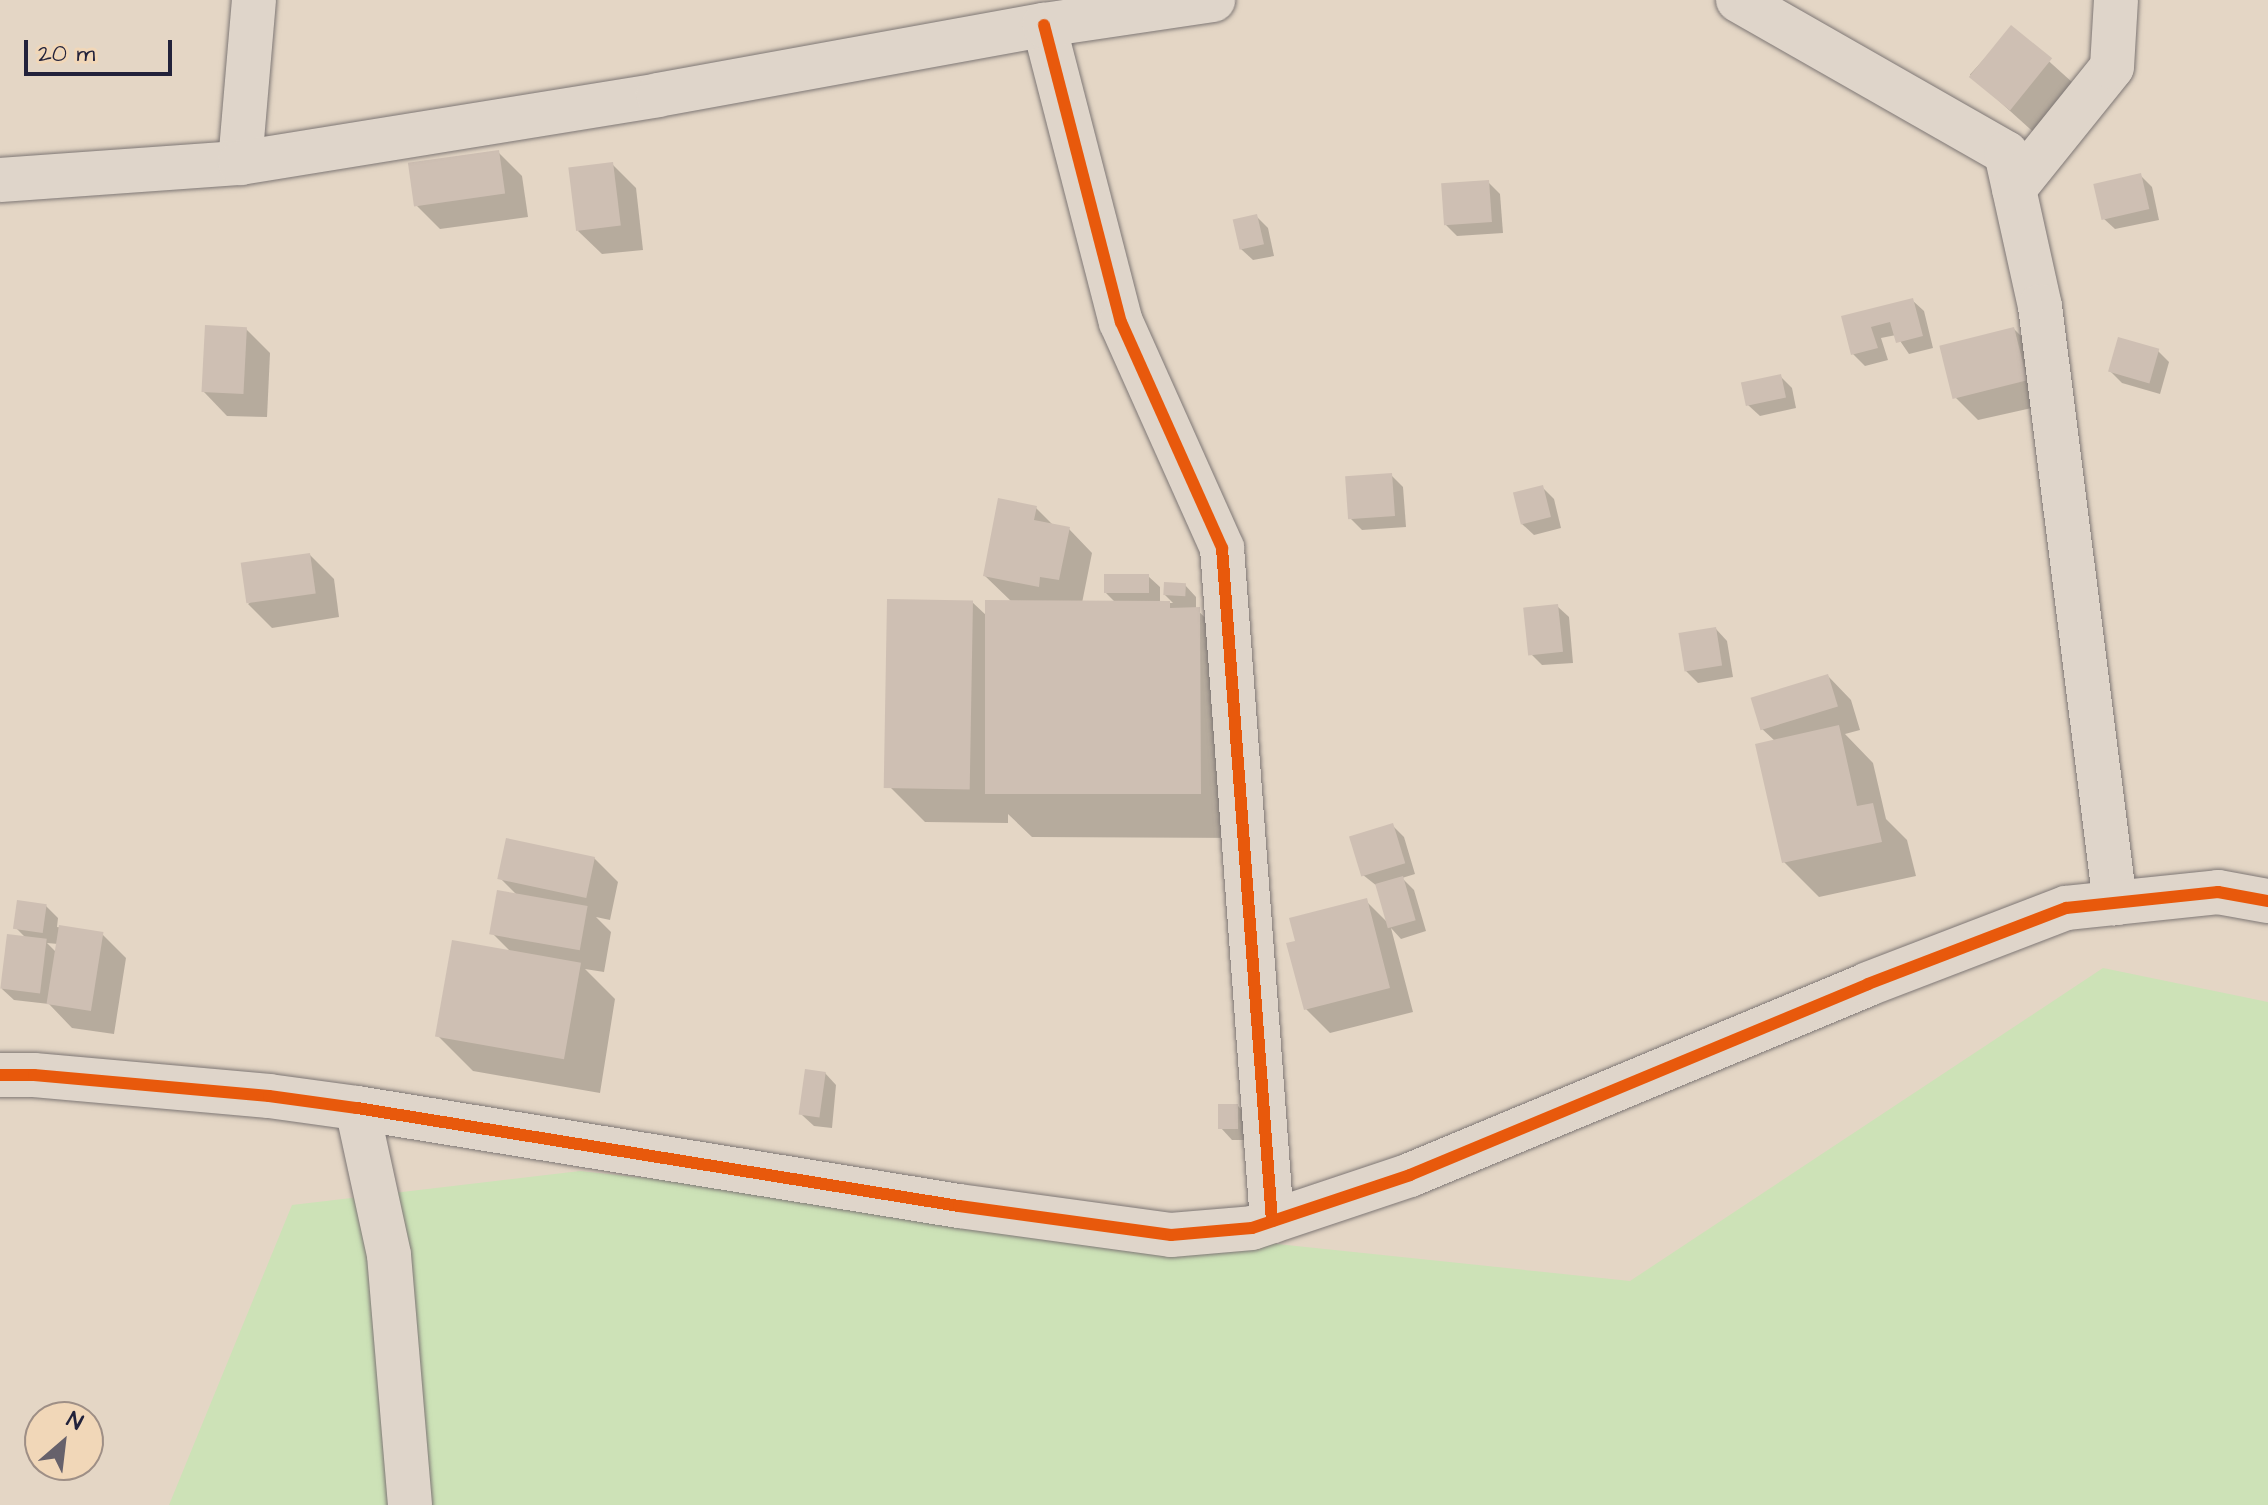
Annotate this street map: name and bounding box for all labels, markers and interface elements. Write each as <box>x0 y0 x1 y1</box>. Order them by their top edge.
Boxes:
scale bar <box>28 24 176 74</box>
text: 20 m <box>38 37 95 71</box>
north arrow <box>24 1401 104 1481</box>
text: N <box>61 1404 88 1438</box>

